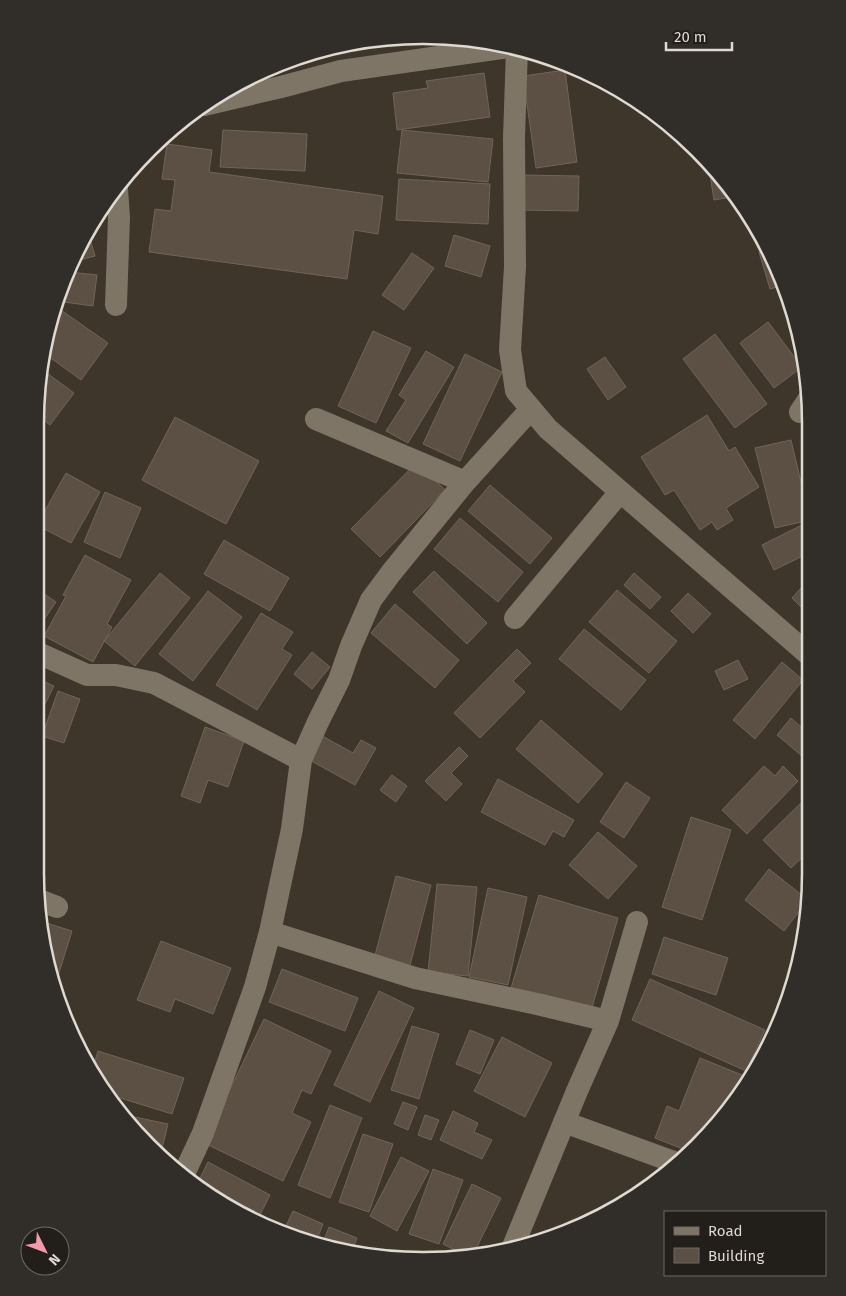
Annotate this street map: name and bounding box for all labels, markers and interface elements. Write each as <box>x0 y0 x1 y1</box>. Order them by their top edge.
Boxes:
scale bar <box>666 20 732 52</box>
text: 20 m <box>674 28 707 46</box>
legend <box>664 1211 826 1276</box>
text: Road <box>708 1222 743 1240</box>
north arrow <box>20 1226 70 1276</box>
text: Building <box>708 1247 764 1265</box>
text: N <box>45 1250 64 1269</box>

